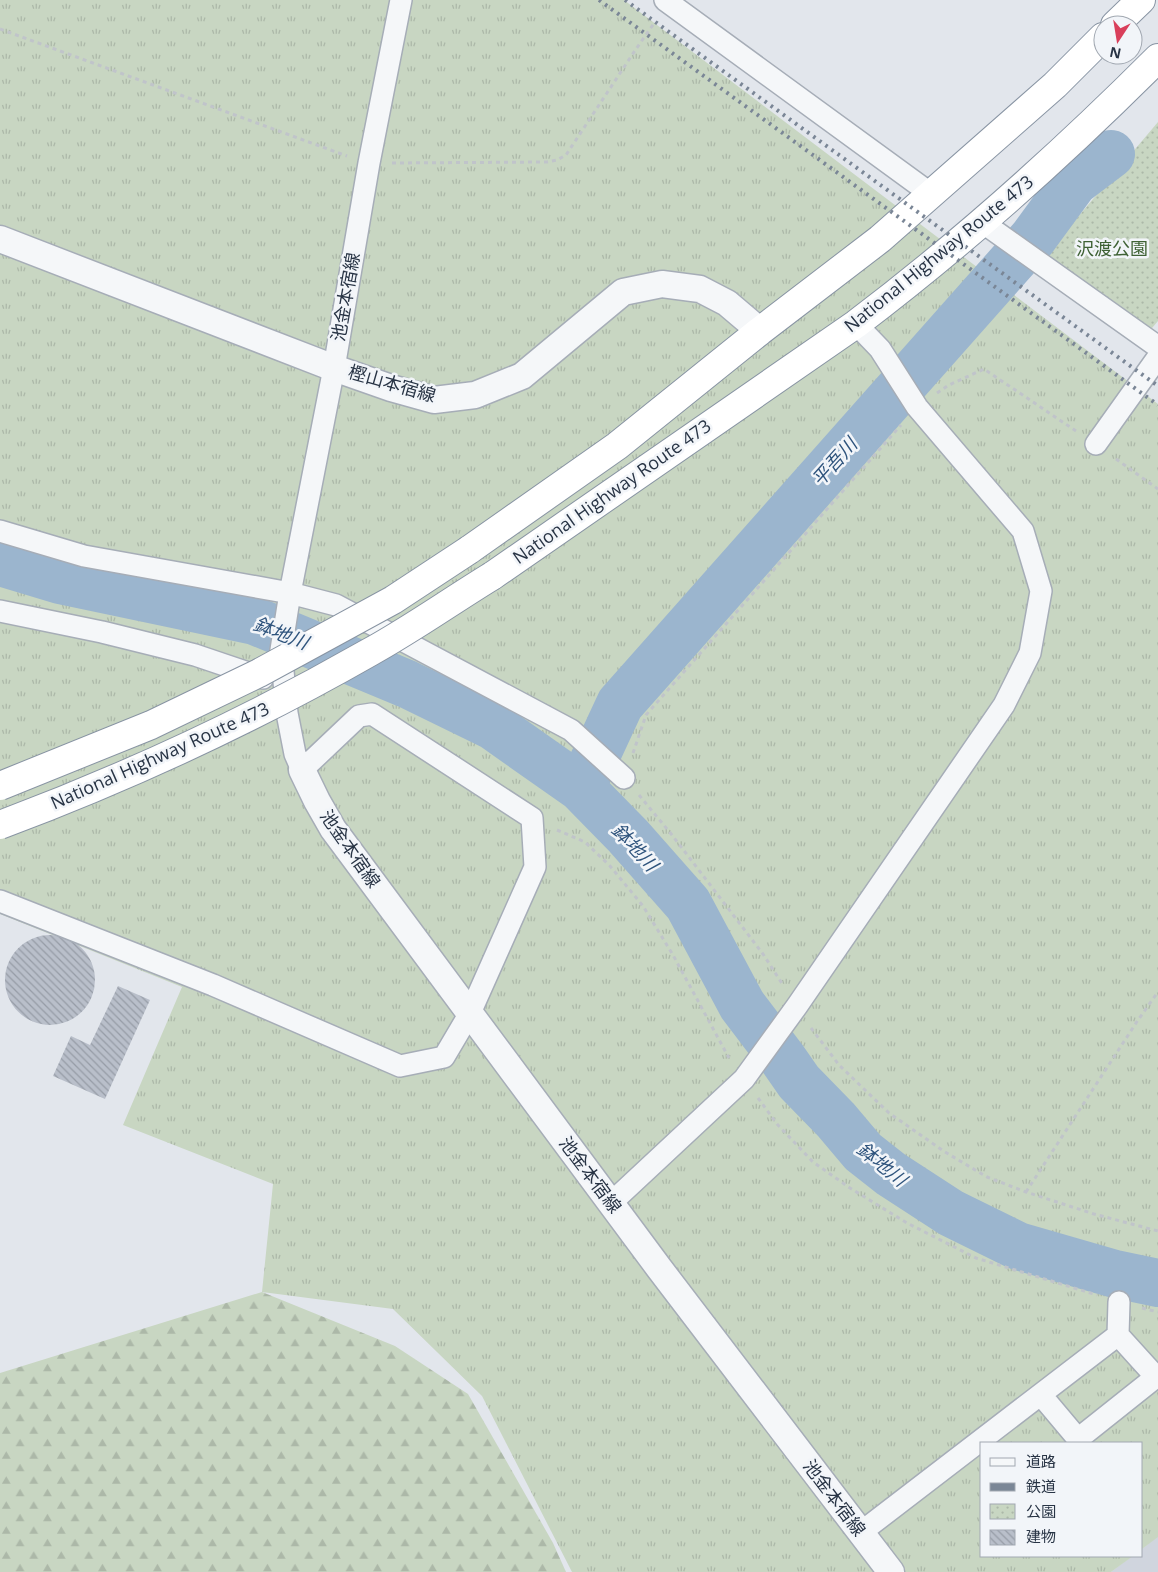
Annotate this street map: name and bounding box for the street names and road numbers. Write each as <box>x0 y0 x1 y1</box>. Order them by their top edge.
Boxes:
street label: National Highway Route 473 <box>839 169 1038 337</box>
street label: 池金本宿線 <box>325 250 365 343</box>
street label: 樫山本宿線 <box>346 359 439 407</box>
street label: National Highway Route 473 <box>507 413 715 569</box>
street label: National Highway Route 473 <box>46 696 273 814</box>
street label: 池金本宿線 <box>315 805 386 892</box>
street label: 池金本宿線 <box>554 1131 627 1218</box>
street label: 池金本宿線 <box>798 1454 871 1541</box>

